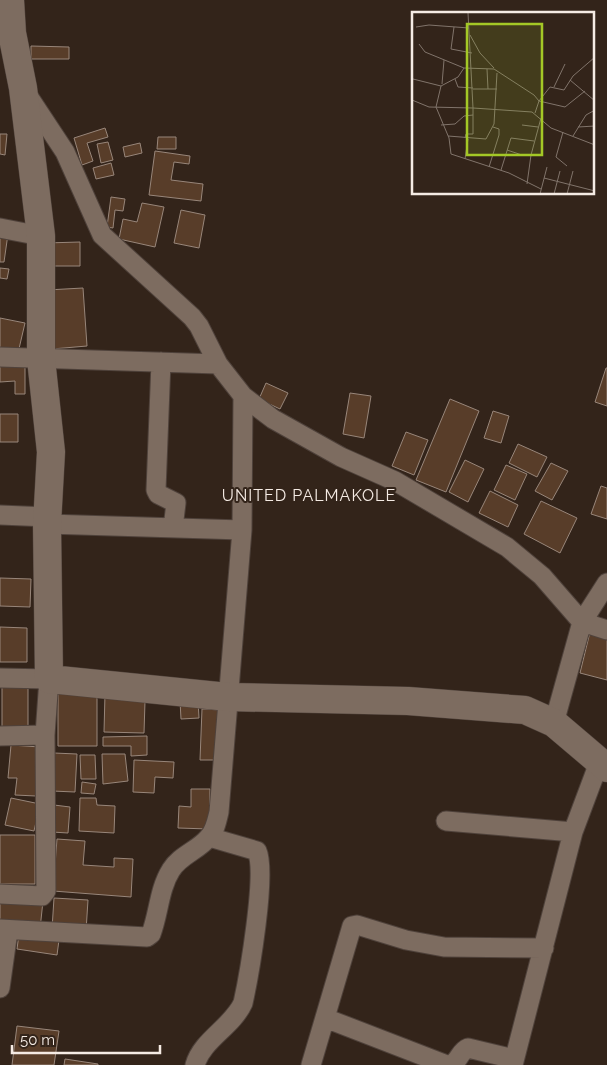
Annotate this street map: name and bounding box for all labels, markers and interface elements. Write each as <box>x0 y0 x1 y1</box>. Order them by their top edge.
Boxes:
inset map <box>412 12 594 195</box>
district label: UNITED PALMAKOLE <box>222 486 396 505</box>
scale bar <box>12 1022 160 1054</box>
text: 50 m <box>20 1031 55 1049</box>

